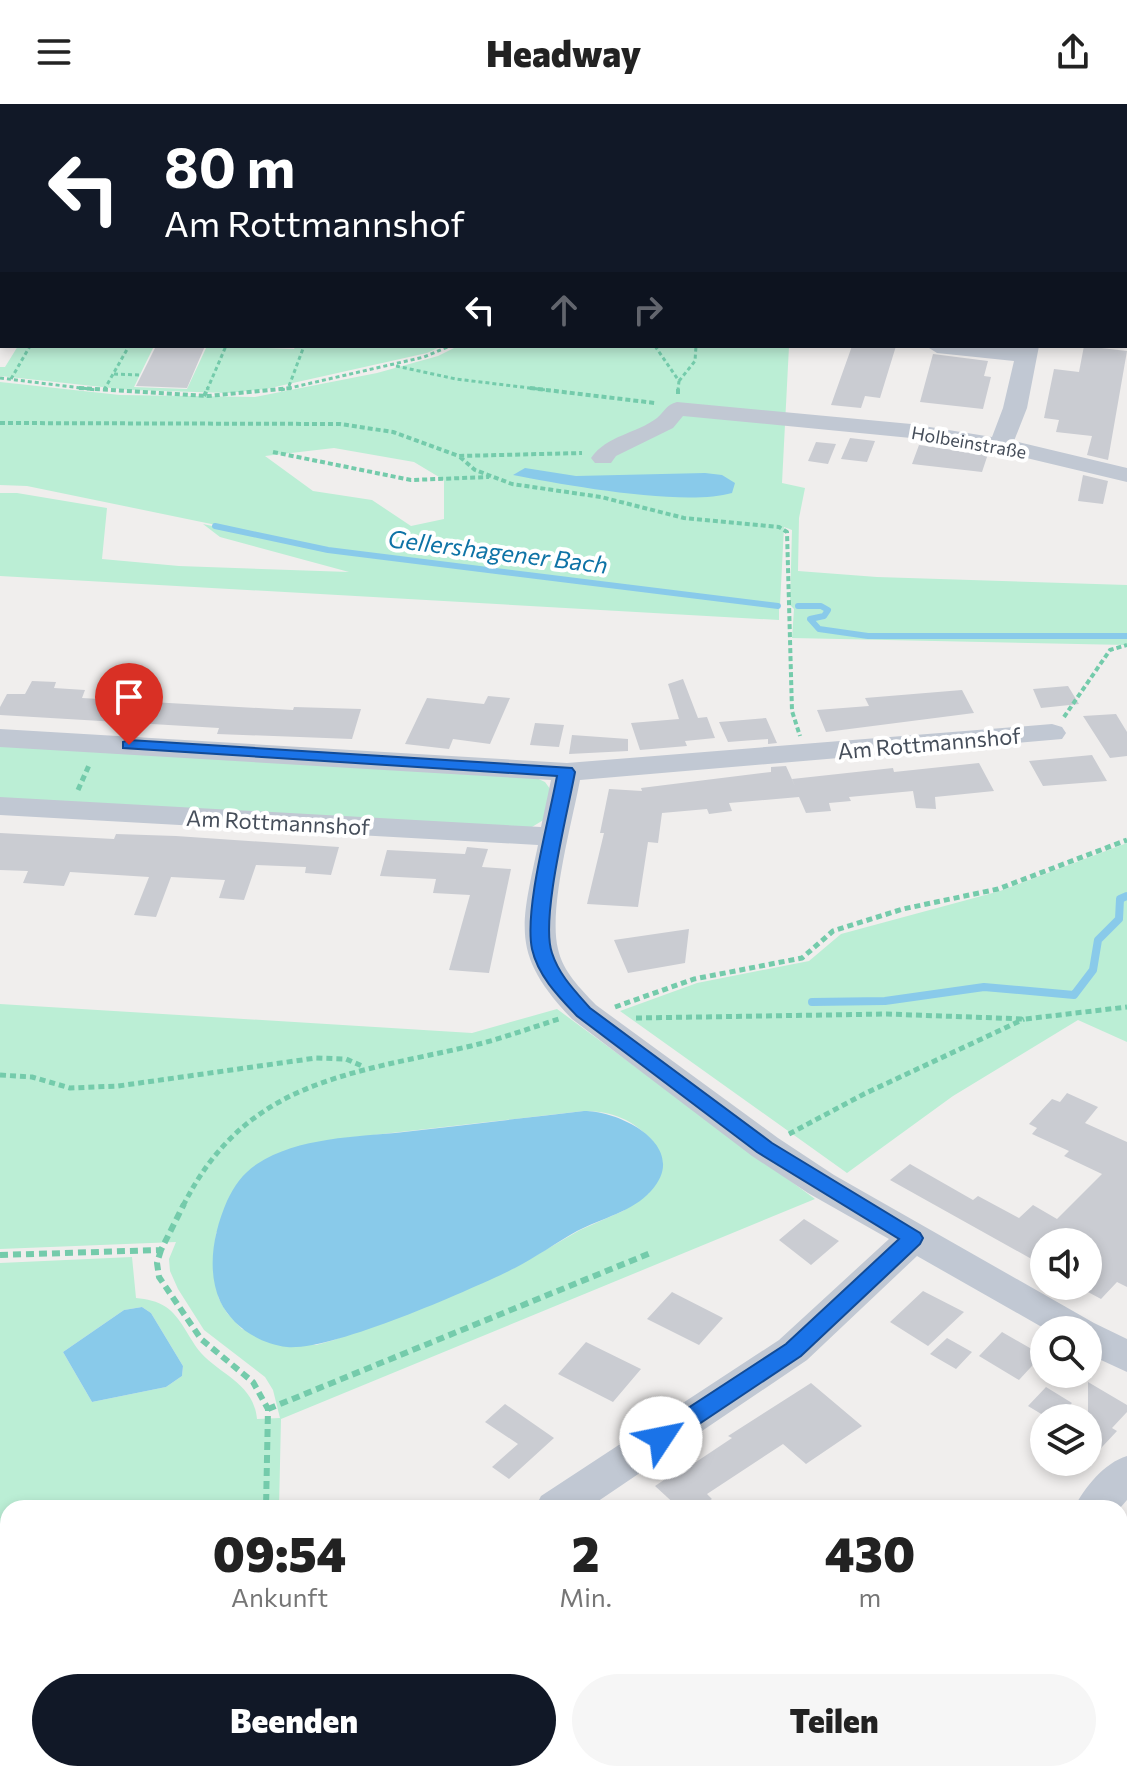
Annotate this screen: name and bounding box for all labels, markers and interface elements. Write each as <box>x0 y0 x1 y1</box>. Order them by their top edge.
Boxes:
icon: menu <box>32 30 76 74</box>
text: Headway <box>486 30 641 74</box>
icon: share <box>1051 30 1095 74</box>
text: 80 m <box>164 131 295 200</box>
icon: left <box>32 136 136 240</box>
text: Am Rottmannshof <box>164 200 465 244</box>
icon: left <box>458 288 502 332</box>
icon: ahead <box>542 288 586 332</box>
icon: right <box>626 288 670 332</box>
street label: Holbeinstraße <box>910 421 1028 463</box>
water label: Gellershagener Bach <box>386 523 610 579</box>
pin <box>95 663 163 745</box>
icon: arrive <box>107 675 151 719</box>
street label: Am Rottmannshof <box>836 722 1022 764</box>
street label: Am Rottmannshof <box>185 804 371 840</box>
map controls <box>1030 1228 1102 1476</box>
button: sound <box>1030 1228 1102 1300</box>
button: search <box>1030 1316 1102 1388</box>
position arrow <box>619 1396 703 1480</box>
button: layers <box>1030 1404 1102 1476</box>
text: 09:54 <box>213 1523 346 1582</box>
text: 2 <box>572 1523 599 1582</box>
text: 430 <box>825 1523 915 1582</box>
text: Ankunft <box>231 1581 328 1612</box>
text: Min. <box>559 1581 612 1612</box>
text: m <box>859 1581 881 1612</box>
button: Beenden <box>32 1674 556 1766</box>
button: Teilen <box>572 1674 1096 1766</box>

